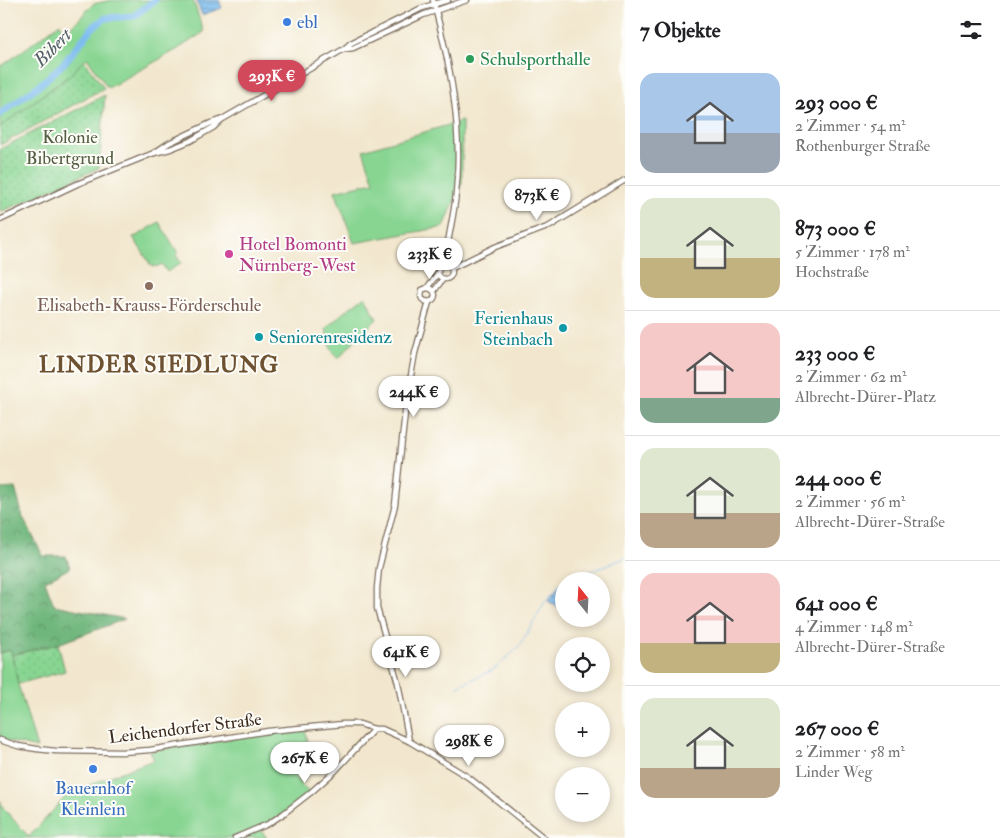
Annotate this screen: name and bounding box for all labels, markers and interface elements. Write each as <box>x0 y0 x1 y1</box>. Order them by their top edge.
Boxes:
place label: ebl <box>297 11 318 34</box>
marker: ebl <box>281 16 293 28</box>
icon: filters <box>957 16 985 44</box>
text: 7 Objekte <box>640 17 721 44</box>
water label: Bibert <box>28 22 78 73</box>
place label: Schulsporthalle <box>480 48 591 71</box>
marker: Schulsporthalle <box>464 53 476 65</box>
pin: 293K € <box>231 59 313 102</box>
text: 293K € <box>249 66 295 86</box>
text: 293 000 € <box>795 89 878 116</box>
icon: home <box>680 93 740 153</box>
text: 2 Zimmer · 54 m² <box>795 116 906 136</box>
park label: Kolonie Bibertgrund <box>26 126 114 170</box>
text: Rothenburger Straße <box>795 136 930 156</box>
pin: 873K € <box>496 178 578 221</box>
text: 873K € <box>515 185 559 205</box>
text: 873 000 € <box>795 215 876 242</box>
icon: home <box>680 218 740 278</box>
place label: Hotel Bomonti Nürnberg-West <box>239 233 356 277</box>
pin: 233K € <box>389 238 471 280</box>
text: 5 Zimmer · 178 m² <box>795 242 910 262</box>
text: 233K € <box>408 244 452 264</box>
marker: Hotel Bomonti Nürnberg-West <box>223 248 235 260</box>
text: Hochstraße <box>795 262 869 282</box>
marker: Elisabeth-Krauss-Förderschule <box>143 280 155 292</box>
place label: Elisabeth-Krauss-Förderschule <box>37 294 262 317</box>
place label: Ferienhaus Steinbach <box>474 307 554 351</box>
marker: Ferienhaus Steinbach <box>557 322 569 334</box>
place label: Seniorenresidenz <box>269 326 392 349</box>
marker: Seniorenresidenz <box>253 331 265 343</box>
text: 233 000 € <box>795 340 875 367</box>
icon: home <box>680 343 740 403</box>
district label: LINDER SIEDLUNG <box>39 351 279 379</box>
text: 2 Zimmer · 62 m² <box>795 367 907 387</box>
pin: 244K € <box>373 376 455 418</box>
text: 244K € <box>389 382 439 402</box>
text: Albrecht-Dürer-Platz <box>795 387 936 407</box>
text: 244 000 € <box>795 465 882 492</box>
icon: home <box>680 468 740 528</box>
text: 2 Zimmer · 56 m² <box>795 492 905 512</box>
text: Albrecht-Dürer-Straße <box>795 512 945 532</box>
north arrow <box>555 572 610 628</box>
map controls <box>555 572 610 822</box>
text: 641 000 € <box>795 590 878 617</box>
icon: home <box>680 593 740 653</box>
text: 4 Zimmer · 148 m² <box>795 617 913 637</box>
pin: 641K € <box>365 636 447 678</box>
button: locate <box>555 637 610 692</box>
text: Albrecht-Dürer-Straße <box>795 637 945 657</box>
text: 641K € <box>383 642 429 662</box>
button: + <box>555 702 610 757</box>
street label: Leichendorfer Straße <box>107 708 263 749</box>
text: 267 000 € <box>795 715 879 742</box>
icon: home <box>680 718 740 778</box>
pin: 298K € <box>428 724 510 767</box>
text: 298K € <box>445 731 493 751</box>
pin: 267K € <box>264 742 346 784</box>
text: 2 Zimmer · 58 m² <box>795 742 905 762</box>
text: 267K € <box>281 748 329 768</box>
text: Linder Weg <box>795 762 872 782</box>
marker: Bauernhof Kleinlein <box>87 763 99 775</box>
button: − <box>555 767 610 822</box>
place label: Bauernhof Kleinlein <box>55 777 134 821</box>

